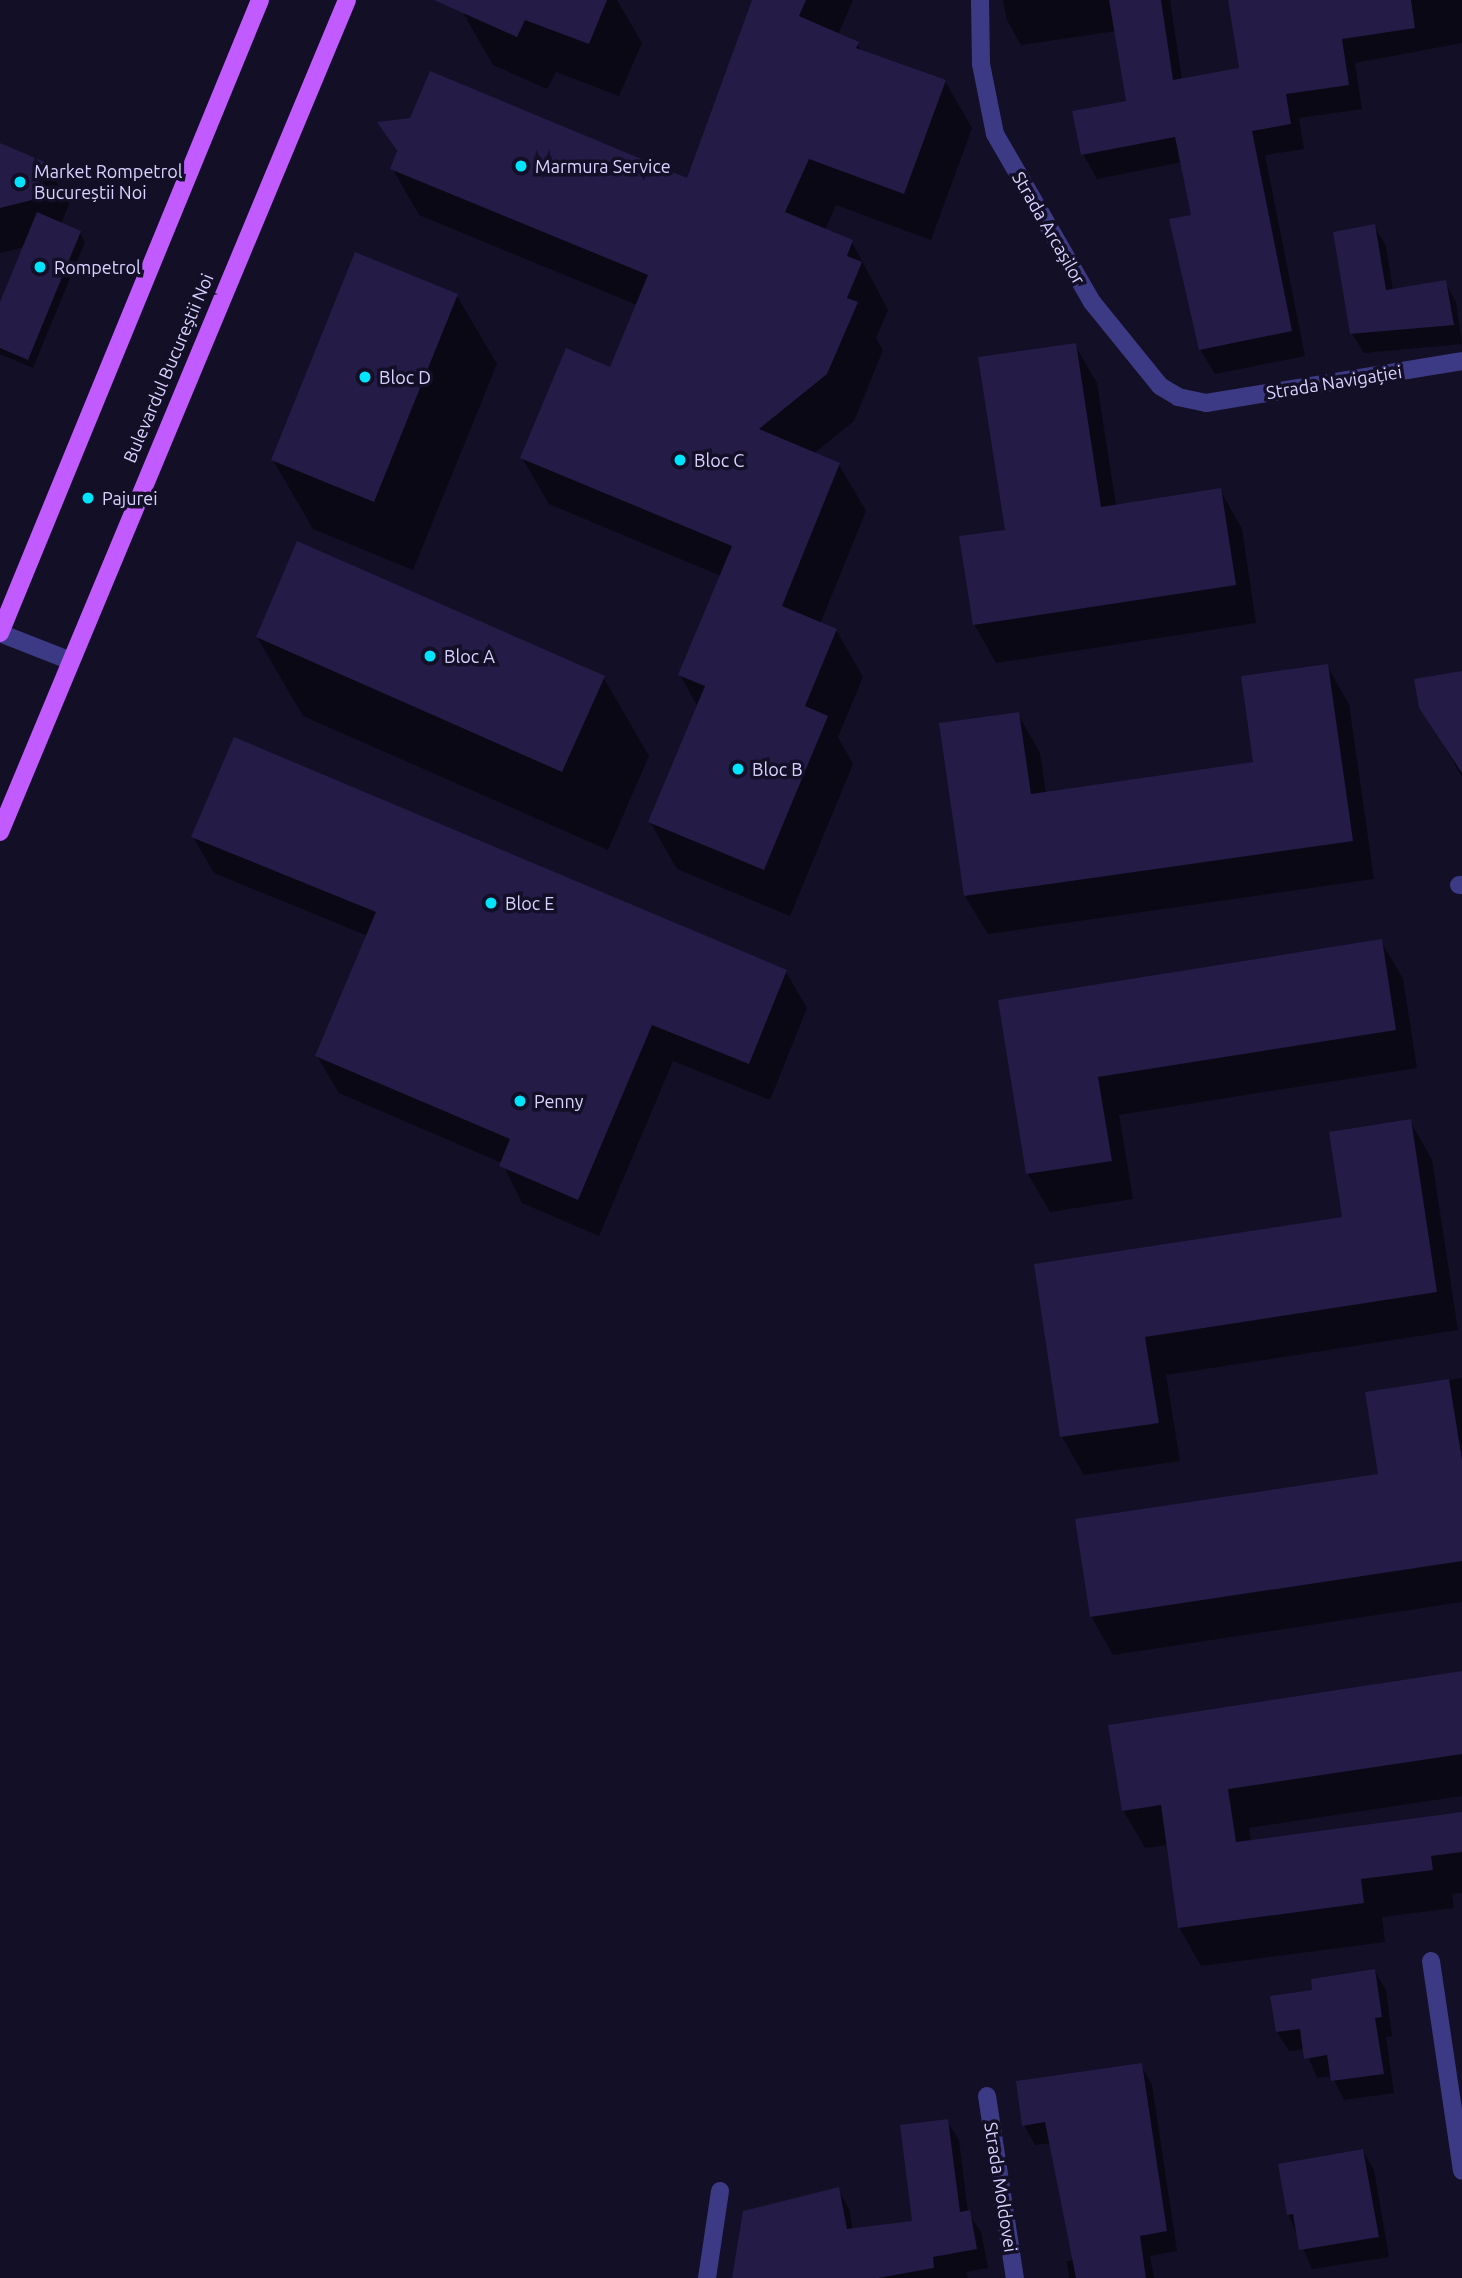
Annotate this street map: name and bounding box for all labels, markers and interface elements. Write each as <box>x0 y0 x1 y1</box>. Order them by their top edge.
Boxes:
place label: Marmura Service <box>535 155 671 177</box>
marker: Marmura Service <box>513 158 529 174</box>
place label: Market Rompetrol Bucureștii Noi <box>34 161 182 204</box>
street label: Strada Arcașilor <box>1008 168 1090 288</box>
marker: Market Rompetrol Bucureștii Noi <box>12 174 28 190</box>
place label: Rompetrol <box>54 256 141 278</box>
marker: Rompetrol <box>32 259 48 275</box>
street label: Bulevardul Bucureștii Noi <box>118 270 218 466</box>
street label: Strada Navigației <box>1265 361 1403 403</box>
place label: Bloc D <box>379 366 431 388</box>
marker: Bloc D <box>357 369 373 385</box>
place label: Bloc C <box>694 449 744 471</box>
marker: Bloc C <box>672 452 688 468</box>
place label: Pajurei <box>102 487 158 509</box>
marker: Pajurei <box>80 490 96 506</box>
place label: Bloc A <box>444 645 495 667</box>
marker: Bloc A <box>422 648 438 664</box>
place label: Bloc B <box>752 758 803 780</box>
marker: Bloc B <box>730 761 746 777</box>
place label: Bloc E <box>505 892 554 914</box>
marker: Bloc E <box>483 895 499 911</box>
place label: Penny <box>534 1090 583 1112</box>
marker: Penny <box>512 1093 528 1109</box>
street label: Strada Moldovei <box>980 2120 1022 2254</box>

